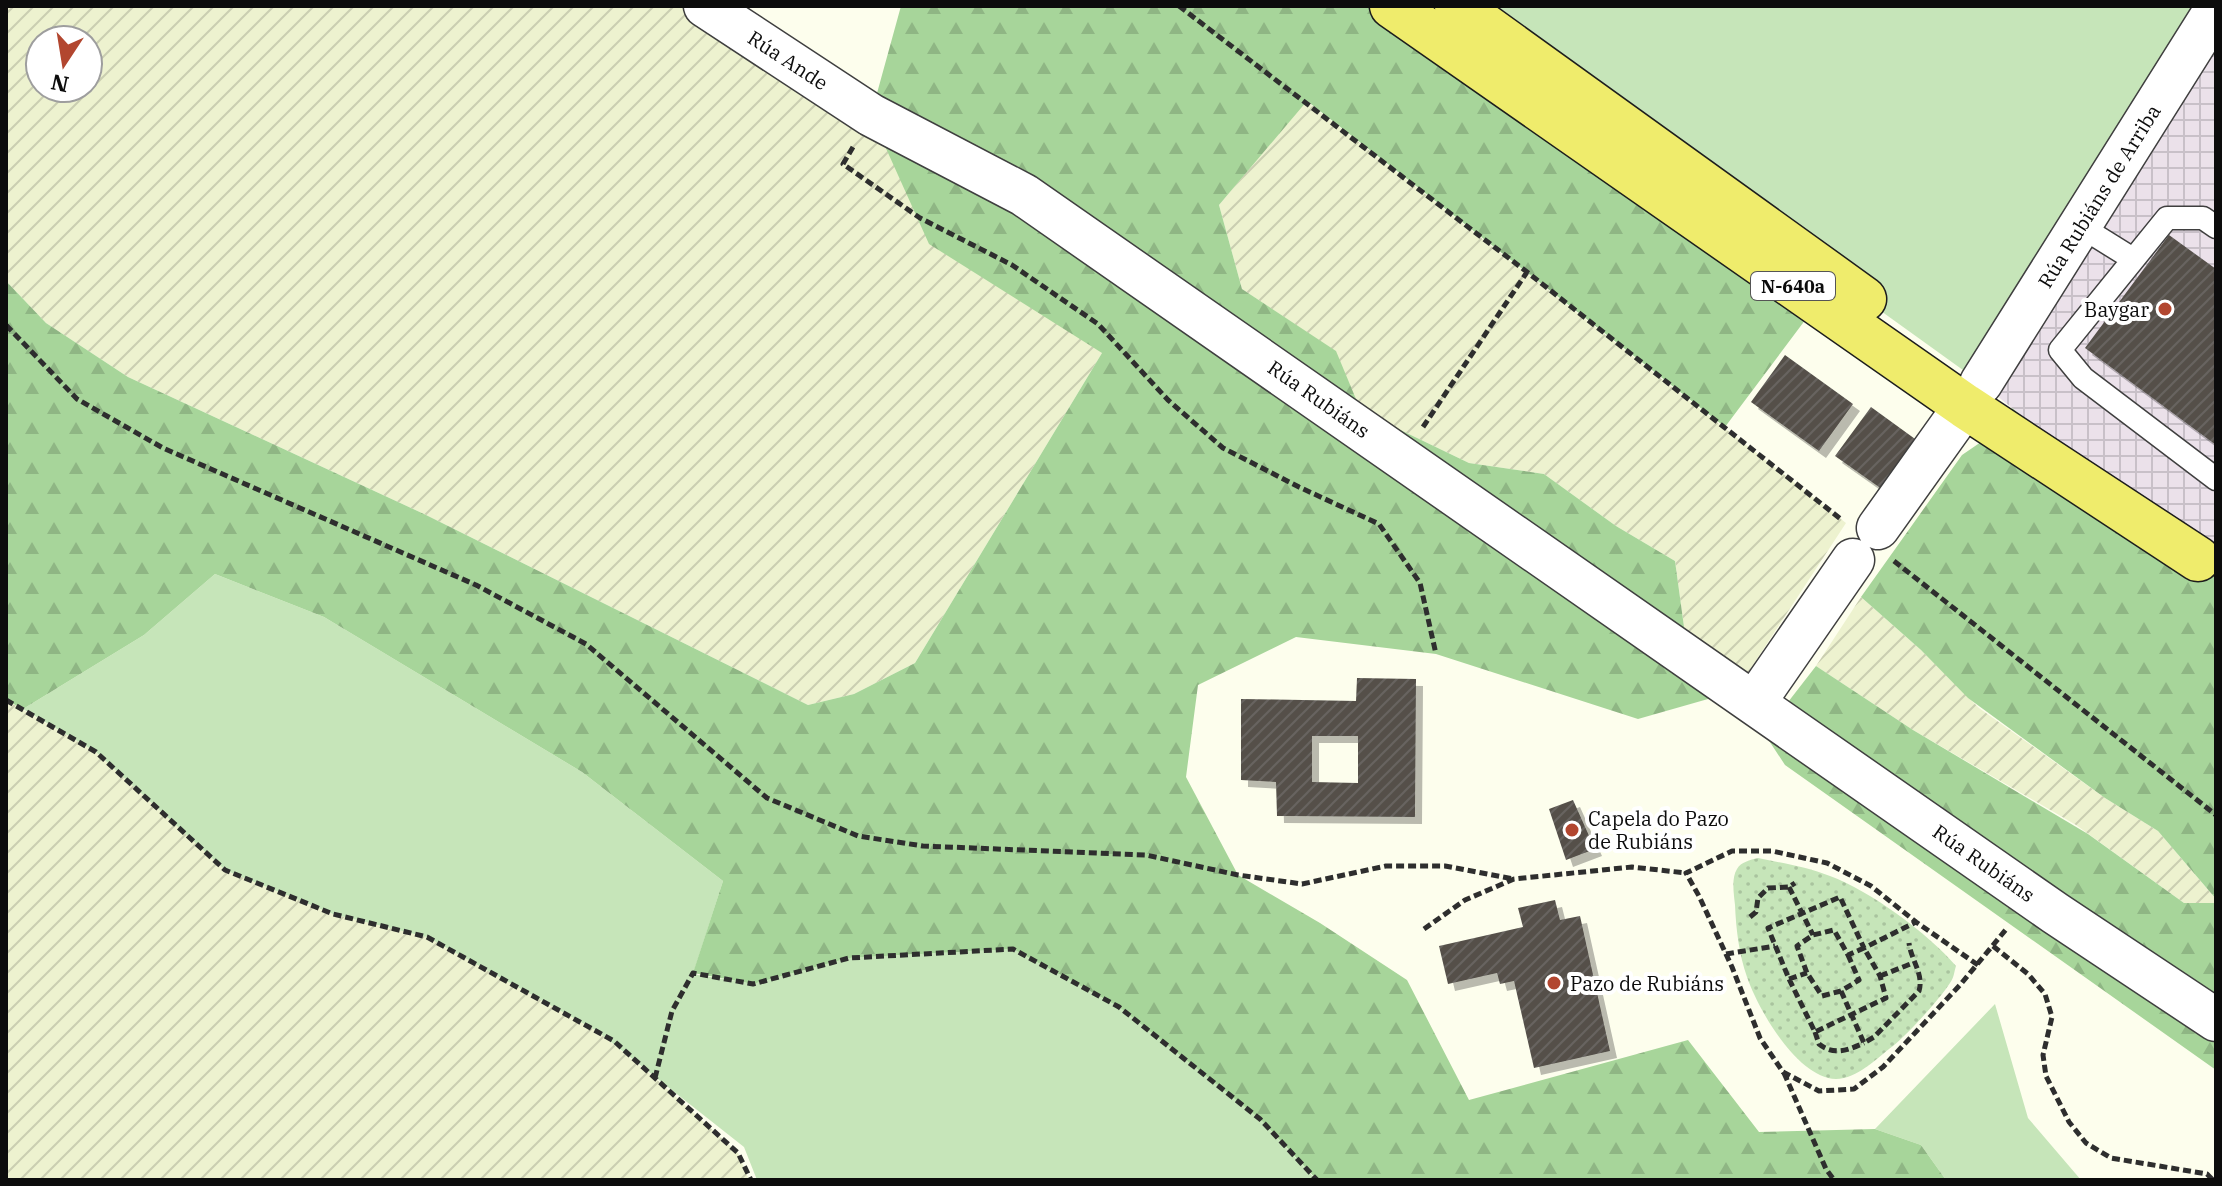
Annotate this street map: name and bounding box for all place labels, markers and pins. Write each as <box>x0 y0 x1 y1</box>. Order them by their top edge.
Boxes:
place label: Baygar <box>2084 296 2149 323</box>
marker: Baygar <box>2156 300 2174 318</box>
place label: Capela do Pazo de Rubiáns <box>1588 805 1729 855</box>
marker: Capela do Pazo de Rubiáns <box>1563 821 1581 839</box>
place label: Pazo de Rubiáns <box>1570 970 1724 997</box>
marker: Pazo de Rubiáns <box>1545 974 1563 992</box>

